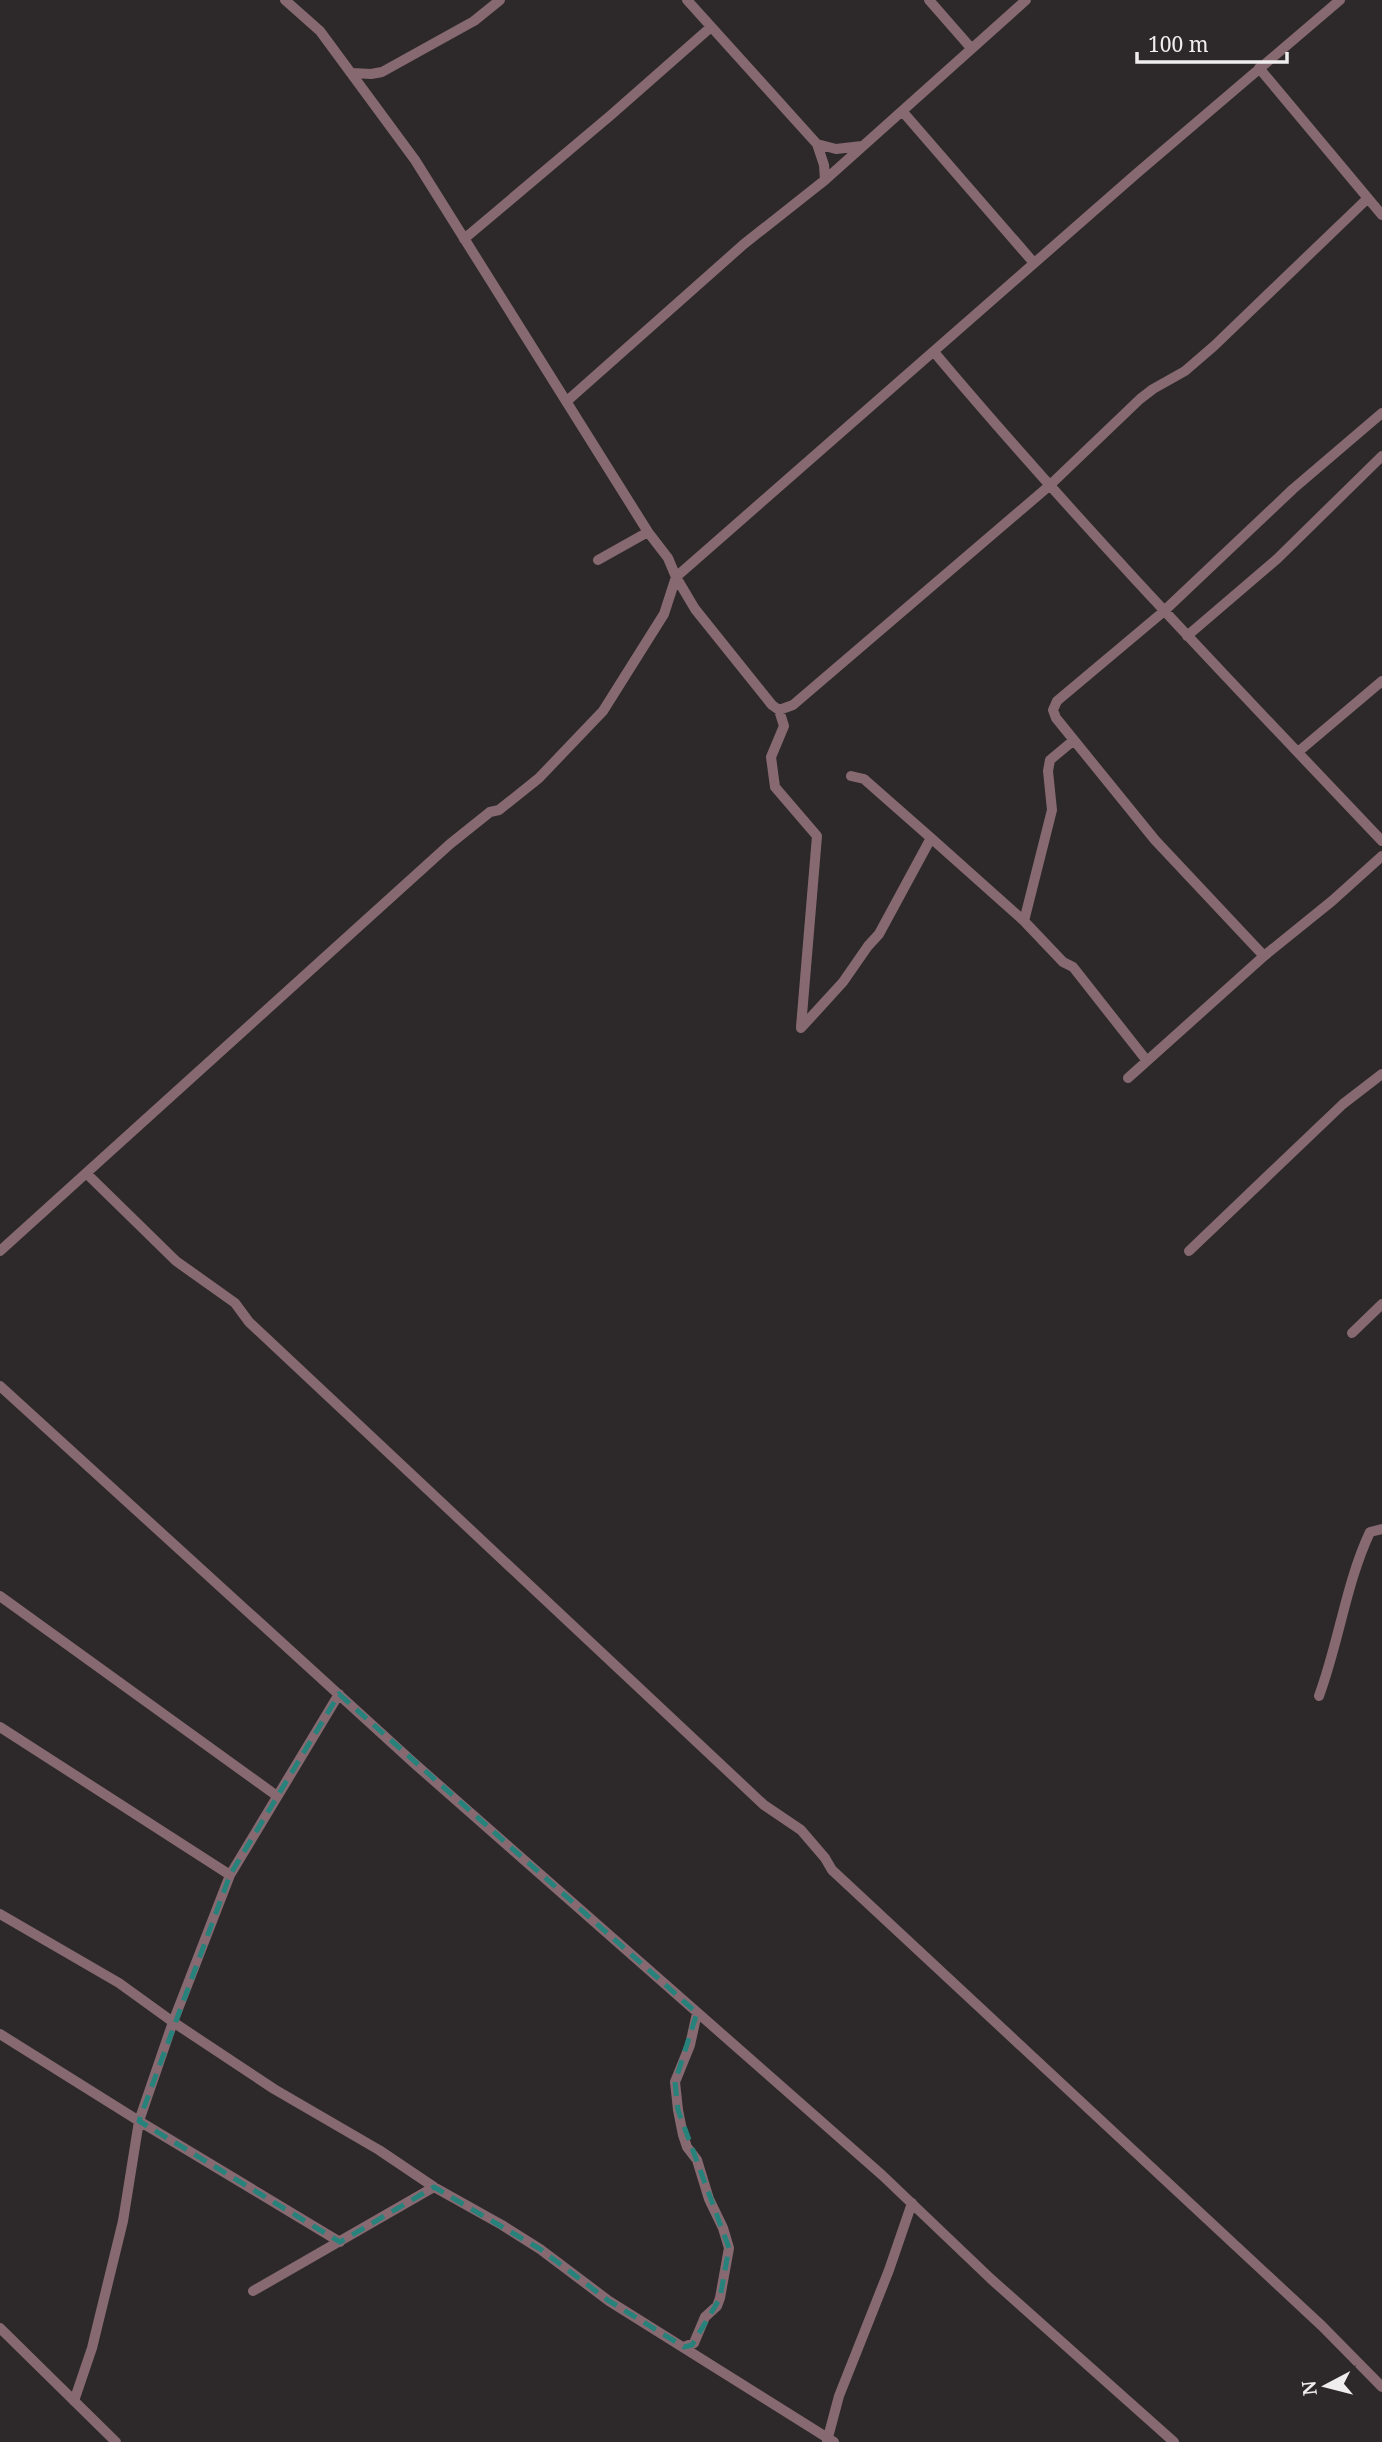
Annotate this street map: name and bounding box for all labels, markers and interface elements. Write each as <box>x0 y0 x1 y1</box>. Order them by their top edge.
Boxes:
scale bar <box>1137 21 1288 65</box>
text: 100 m <box>1148 30 1209 58</box>
north arrow <box>1291 2351 1361 2421</box>
text: N <box>1295 2379 1323 2397</box>

